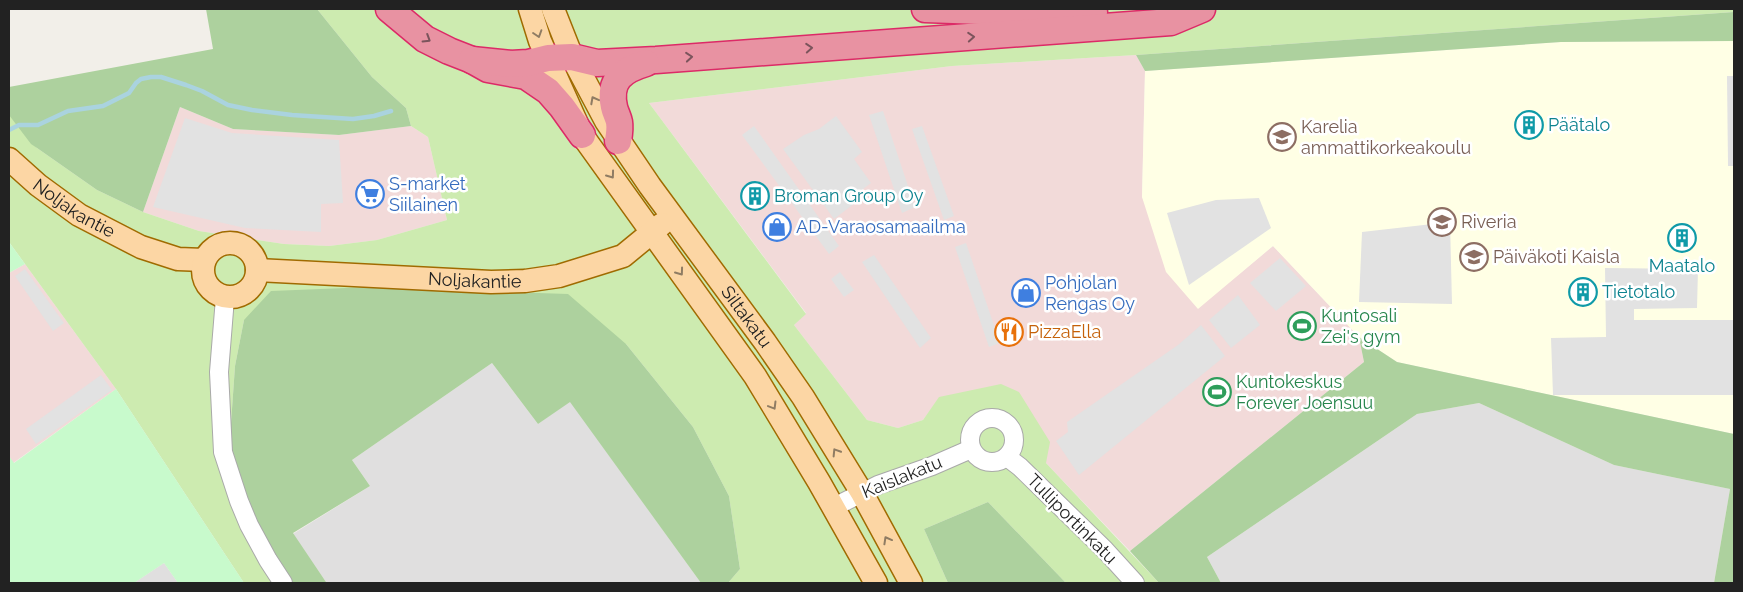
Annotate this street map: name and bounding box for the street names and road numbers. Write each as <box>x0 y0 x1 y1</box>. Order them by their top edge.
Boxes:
street label: Noljakantie <box>29 174 119 242</box>
street label: Noljakantie <box>427 268 522 292</box>
street label: Siltakatu <box>717 281 776 351</box>
street label: Kaislakatu <box>859 451 945 502</box>
street label: Tulliportinkatu <box>1023 469 1122 568</box>

